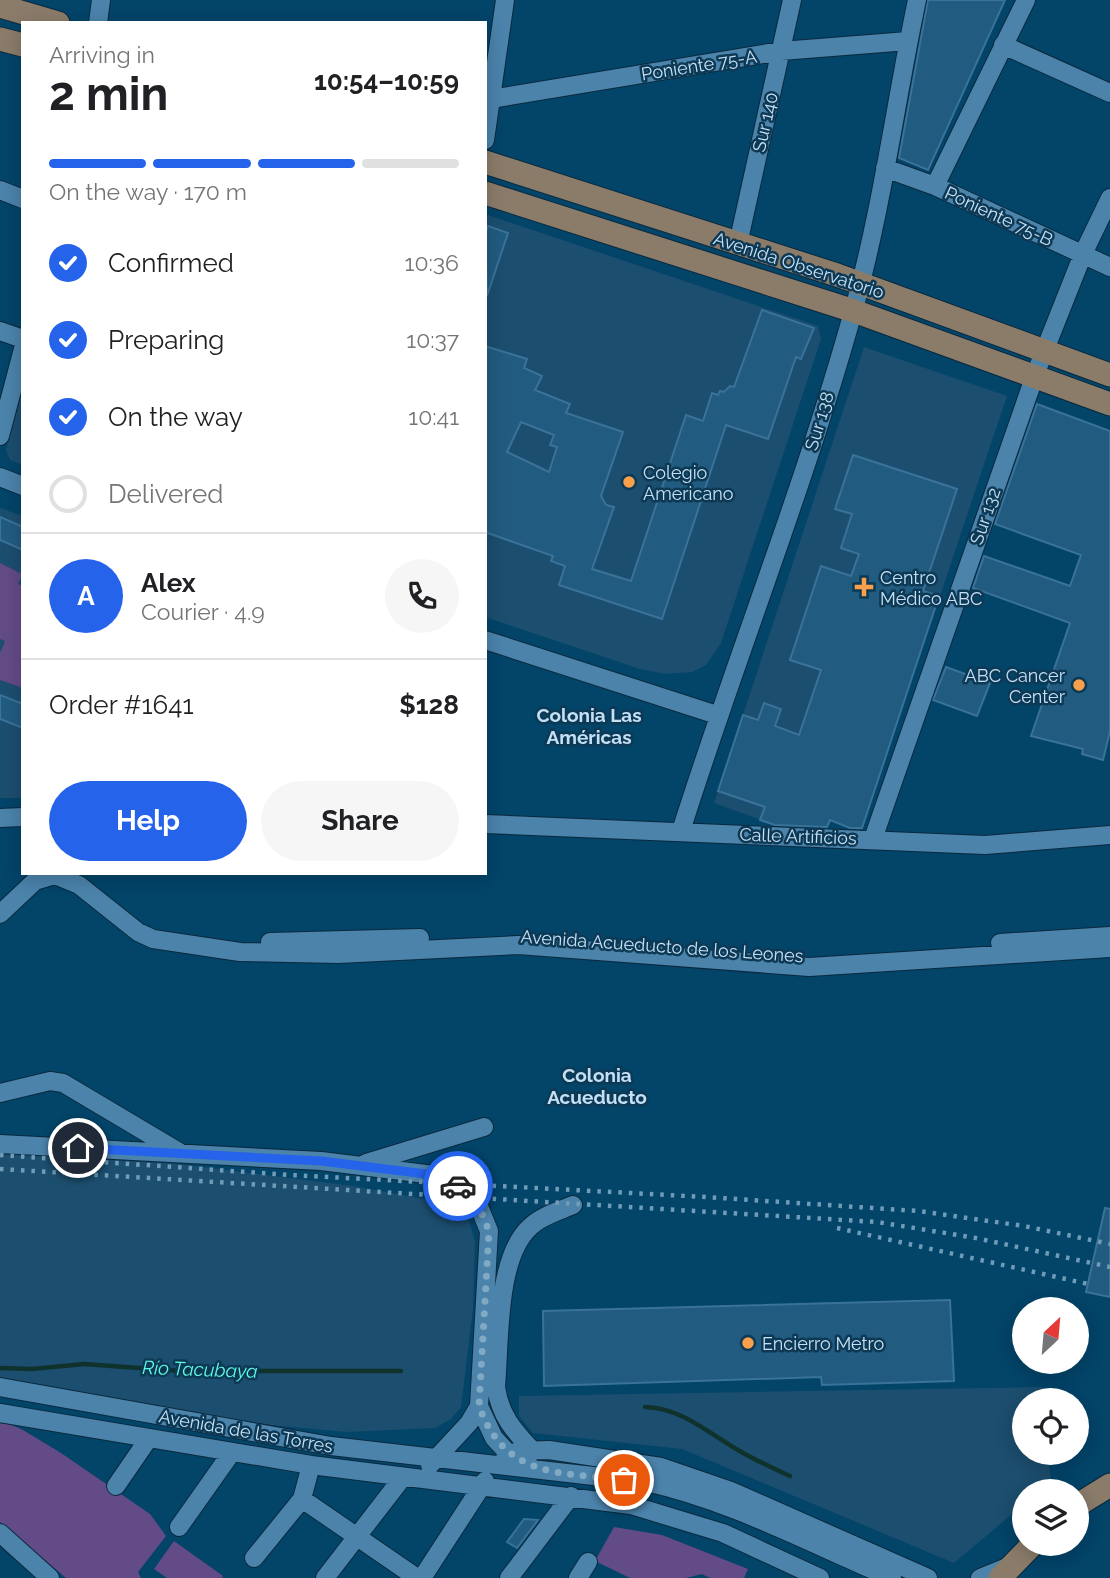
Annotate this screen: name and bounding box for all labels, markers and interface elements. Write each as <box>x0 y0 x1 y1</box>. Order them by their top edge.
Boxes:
text: Arriving in <box>49 41 155 68</box>
street label: Poniente 75-A <box>640 45 758 85</box>
text: 10:54–10:59 <box>314 66 459 96</box>
text: 2 min <box>49 67 168 121</box>
street label: Sur 140 <box>748 90 782 154</box>
text: On the way · 170 m <box>49 178 247 205</box>
street label: Poniente 75-B <box>942 182 1056 250</box>
street label: Avenida Observatorio <box>711 227 887 303</box>
icon: check <box>49 244 87 282</box>
text: Confirmed <box>108 248 234 278</box>
text: 10:36 <box>405 249 459 276</box>
icon: check <box>49 321 87 359</box>
text: Preparing <box>108 325 224 355</box>
text: 10:37 <box>406 326 459 353</box>
street label: Sur 138 <box>800 389 838 453</box>
icon: check <box>49 398 87 436</box>
text: On the way <box>108 402 243 432</box>
text: 10:41 <box>408 403 459 430</box>
place label: Colegio Americano <box>643 462 734 504</box>
marker: Colegio Americano <box>621 474 637 490</box>
text: Delivered <box>108 479 223 509</box>
street label: Sur 132 <box>965 485 1005 547</box>
button: phone <box>385 559 459 633</box>
place label: Centro Médico ABC <box>880 567 982 609</box>
text: Alex <box>141 568 196 598</box>
marker: Centro Médico ABC <box>854 577 874 597</box>
text: A <box>77 581 95 611</box>
text: Courier · 4.9 <box>141 598 265 625</box>
place label: ABC Cancer Center <box>965 665 1066 707</box>
marker: ABC Cancer Center <box>1071 677 1087 693</box>
text: Order #1641 <box>49 690 194 720</box>
text: $128 <box>399 690 459 720</box>
district label: Colonia Las Américas <box>536 704 642 748</box>
button: Help <box>49 781 247 861</box>
button: Share <box>261 781 459 861</box>
street label: Calle Artificios <box>739 823 857 849</box>
street label: Avenida Acueducto de los Leones <box>520 926 804 966</box>
district label: Colonia Acueducto <box>547 1064 647 1108</box>
pin <box>48 1118 108 1178</box>
icon: home <box>59 1129 97 1167</box>
courier <box>423 1151 493 1221</box>
icon: car <box>439 1167 477 1205</box>
north arrow <box>1012 1297 1088 1374</box>
map controls <box>1012 1297 1089 1556</box>
place label: Encierro Metro <box>762 1333 885 1354</box>
marker: Encierro Metro <box>740 1335 756 1351</box>
water label: Río Tacubaya <box>142 1356 258 1382</box>
button: locate <box>1012 1388 1089 1465</box>
street label: Avenida de las Torres <box>157 1405 335 1457</box>
pin <box>594 1450 654 1510</box>
icon: bag <box>605 1461 643 1499</box>
button: layers <box>1012 1479 1089 1556</box>

